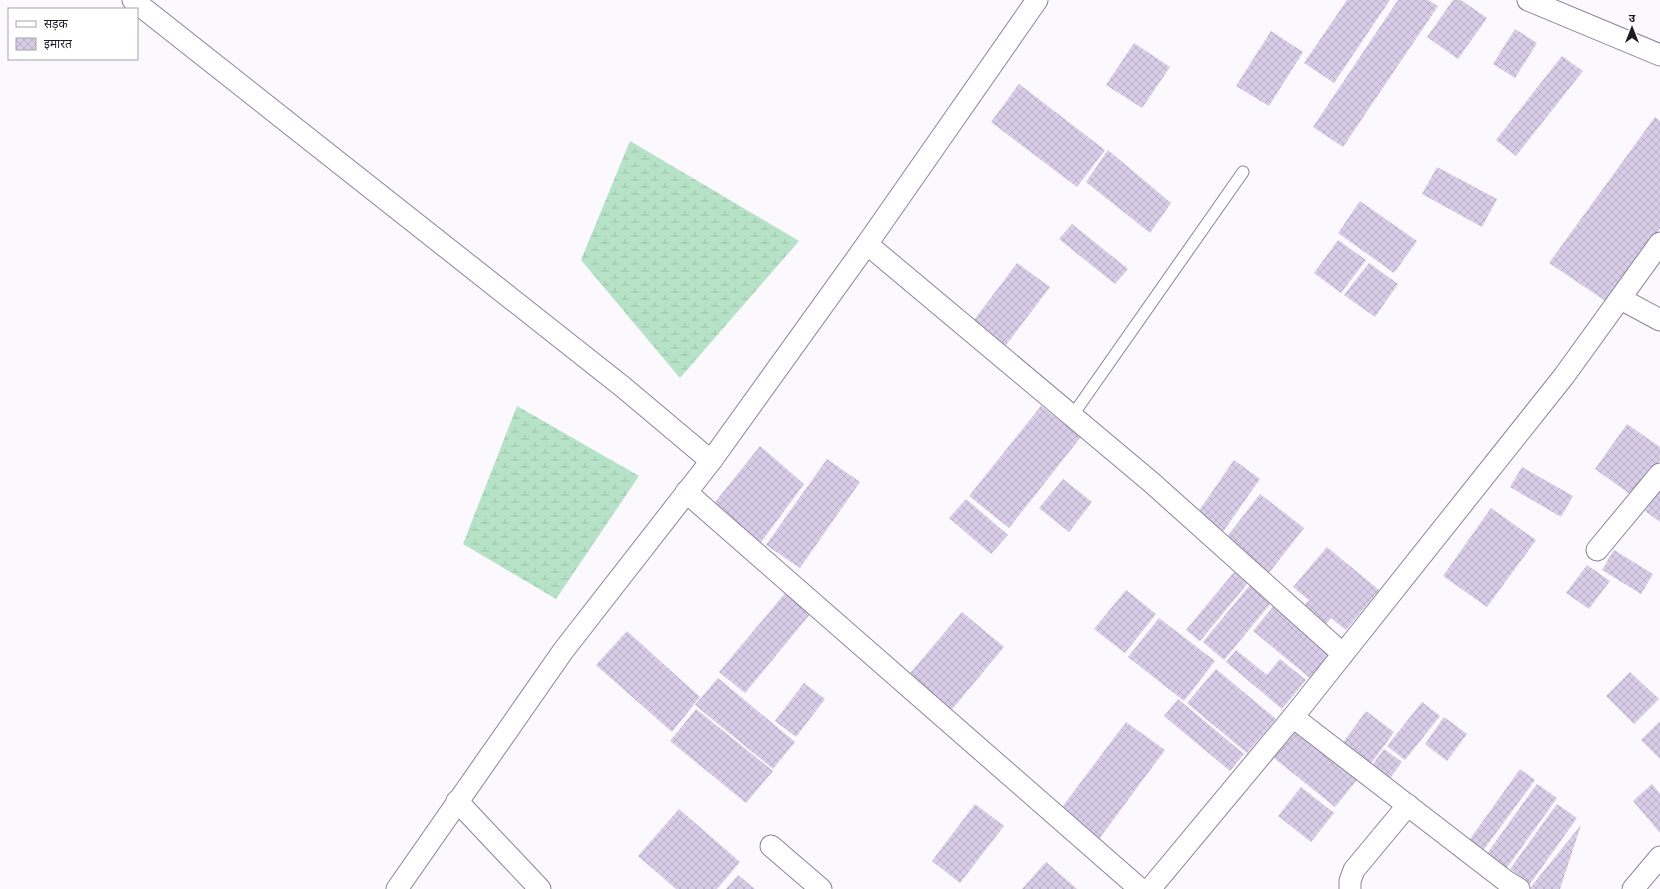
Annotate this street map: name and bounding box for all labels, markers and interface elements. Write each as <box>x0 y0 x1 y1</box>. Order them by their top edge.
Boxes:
legend <box>8 8 138 60</box>
north arrow <box>1612 8 1652 48</box>
text: उ <box>1629 11 1636 25</box>
text: सड़क <box>44 16 69 31</box>
text: इमारत <box>44 36 73 51</box>

